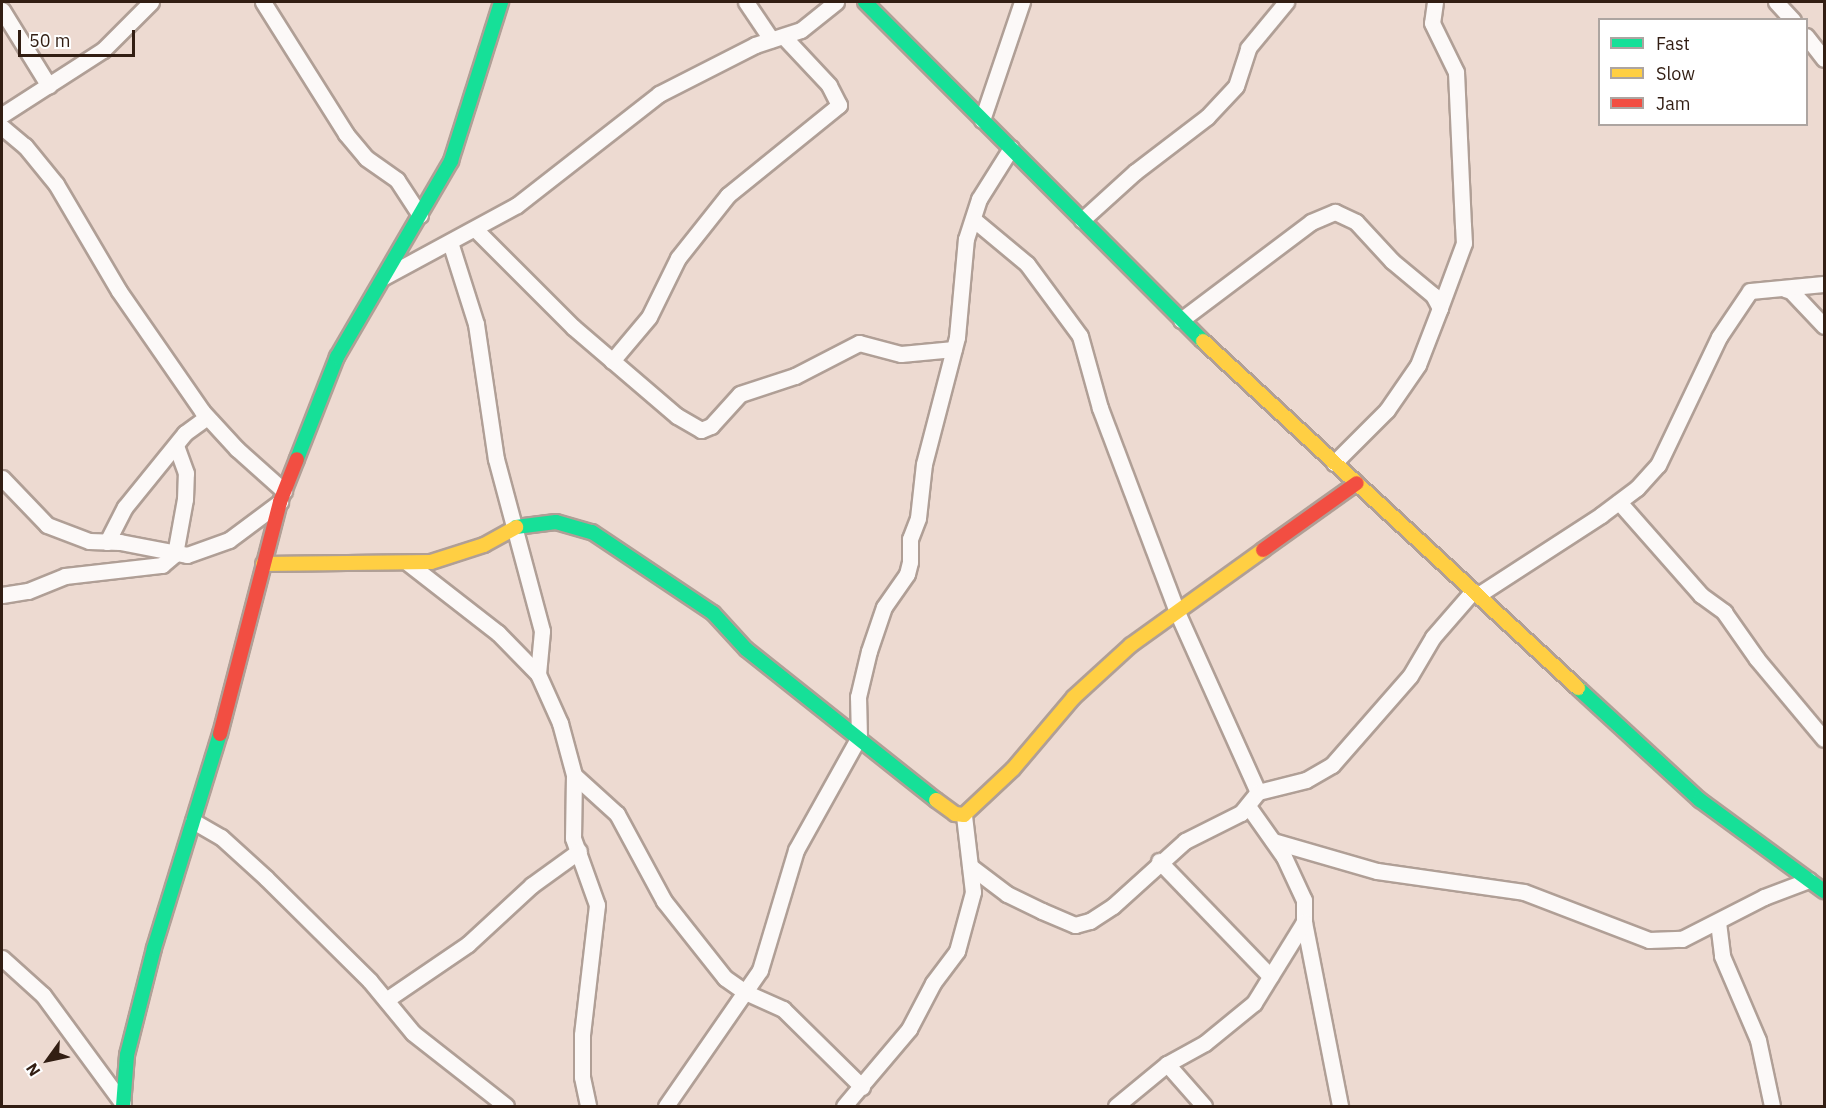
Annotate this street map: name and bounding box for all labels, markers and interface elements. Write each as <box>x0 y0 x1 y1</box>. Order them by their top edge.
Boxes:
scale bar <box>21 18 138 56</box>
legend <box>1598 18 1808 126</box>
text: 50 m <box>29 29 71 52</box>
text: Fast <box>1656 32 1690 55</box>
text: Slow <box>1656 62 1695 85</box>
text: Jam <box>1656 92 1691 115</box>
north arrow <box>18 1030 78 1090</box>
text: N <box>21 1059 44 1080</box>

